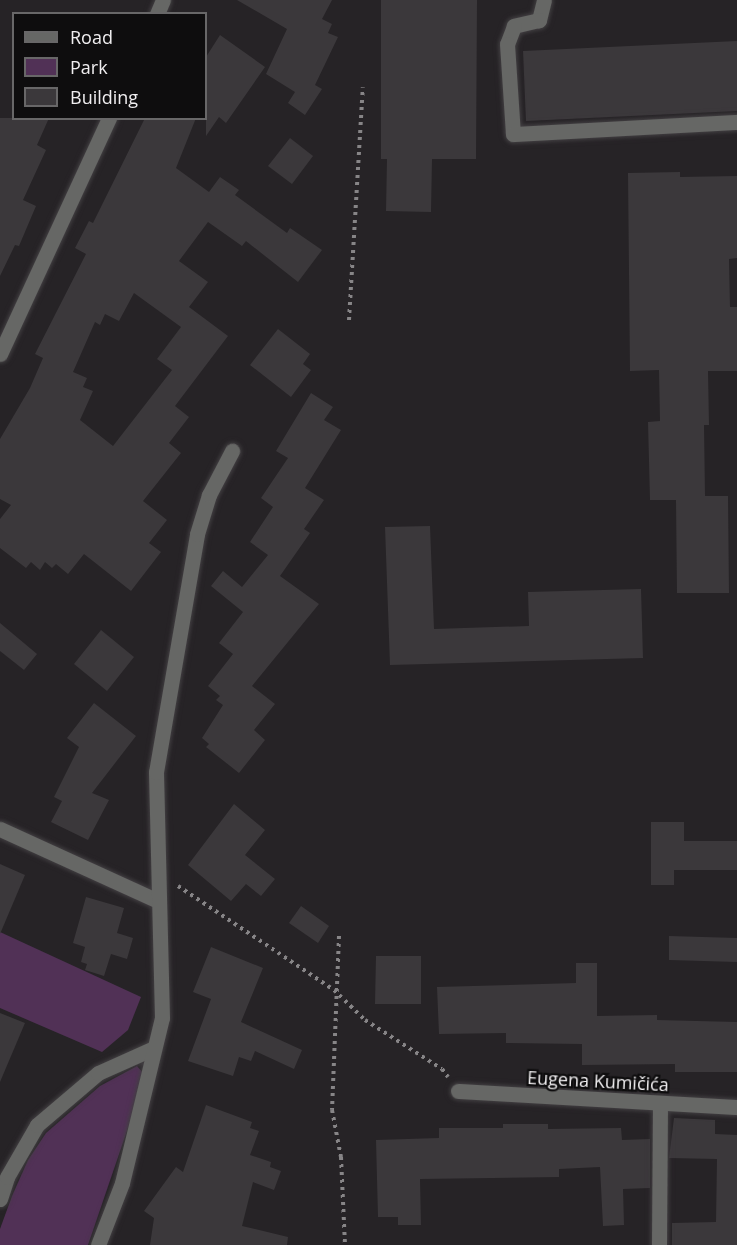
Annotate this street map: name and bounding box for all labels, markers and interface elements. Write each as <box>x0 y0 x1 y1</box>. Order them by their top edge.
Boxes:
legend <box>12 12 207 120</box>
text: Road <box>70 25 113 49</box>
text: Park <box>70 55 108 79</box>
text: Building <box>70 85 138 109</box>
street label: Eugena Kumičića <box>527 1067 669 1095</box>

